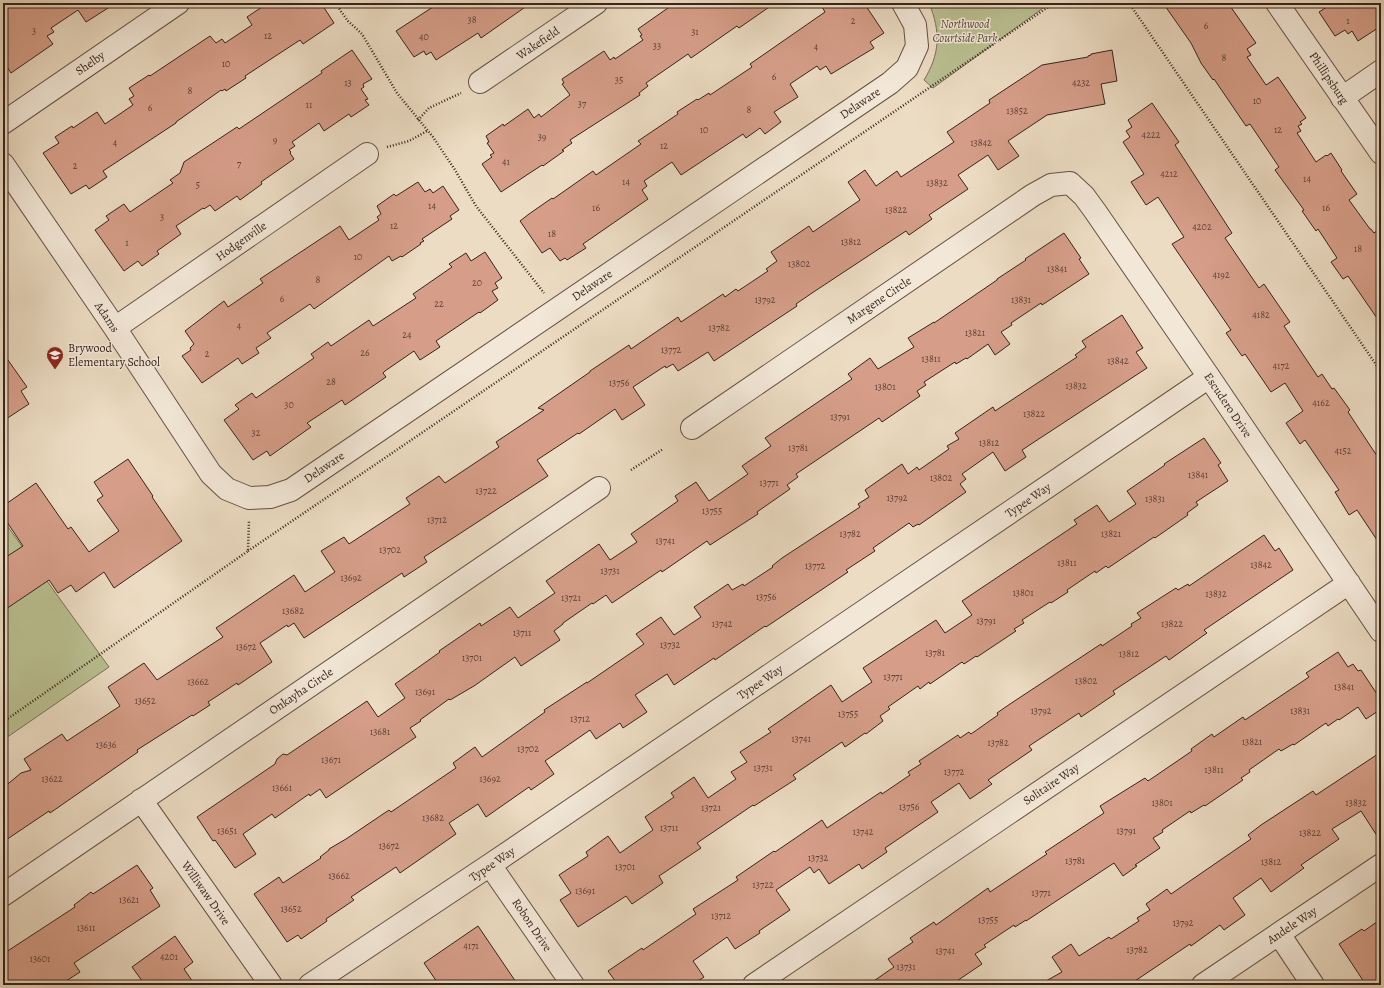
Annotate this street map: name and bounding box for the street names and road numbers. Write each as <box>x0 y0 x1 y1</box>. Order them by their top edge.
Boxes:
street label: Wakefield <box>513 22 563 64</box>
street label: Shelby <box>72 47 108 79</box>
street label: Phillipsburg <box>1306 49 1352 107</box>
street label: Delaware <box>837 84 883 122</box>
street label: Hodgenville <box>212 218 270 264</box>
street label: Delaware <box>569 266 615 304</box>
street label: Margene Circle <box>844 273 914 327</box>
street label: Adams <box>90 298 123 336</box>
street label: Escudero Drive <box>1200 369 1256 441</box>
street label: Delaware <box>301 448 347 486</box>
street label: Typee Way <box>1002 479 1054 521</box>
street label: Typee Way <box>734 661 786 703</box>
street label: Onkayha Circle <box>266 664 336 718</box>
street label: Solitaire Way <box>1020 759 1083 809</box>
street label: Typee Way <box>466 843 518 885</box>
street label: Williwaw Drive <box>177 857 234 928</box>
street label: Robon Drive <box>508 895 556 955</box>
street label: Andele Way <box>1263 902 1321 948</box>

